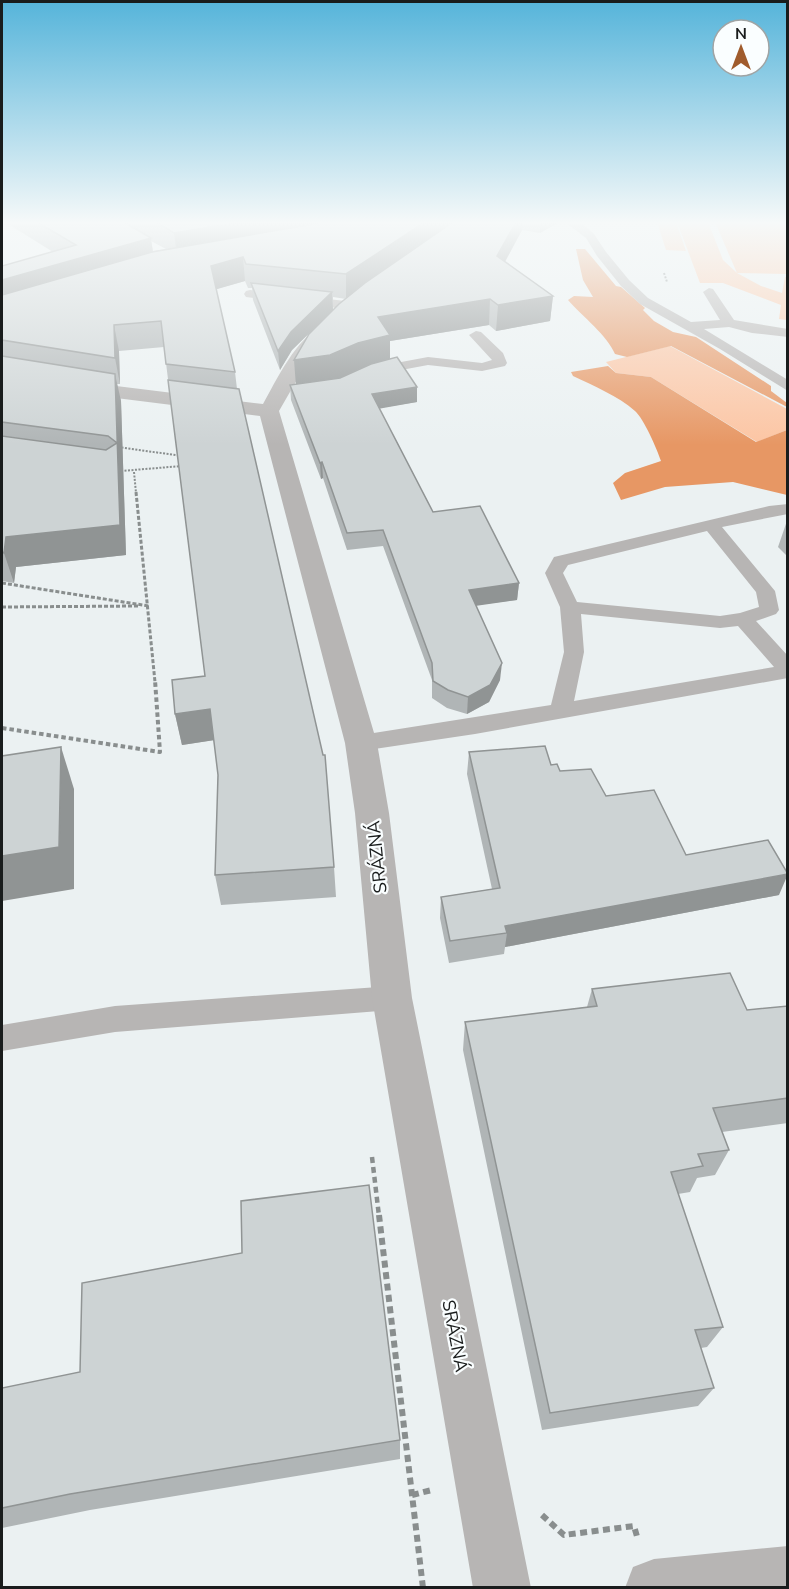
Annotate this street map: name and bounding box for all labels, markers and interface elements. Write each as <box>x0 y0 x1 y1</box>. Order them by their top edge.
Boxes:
north arrow <box>711 18 771 78</box>
text: N <box>735 23 747 45</box>
street label: SRÁZNÁ <box>361 819 393 895</box>
street label: SRÁZNÁ <box>436 1298 474 1374</box>

